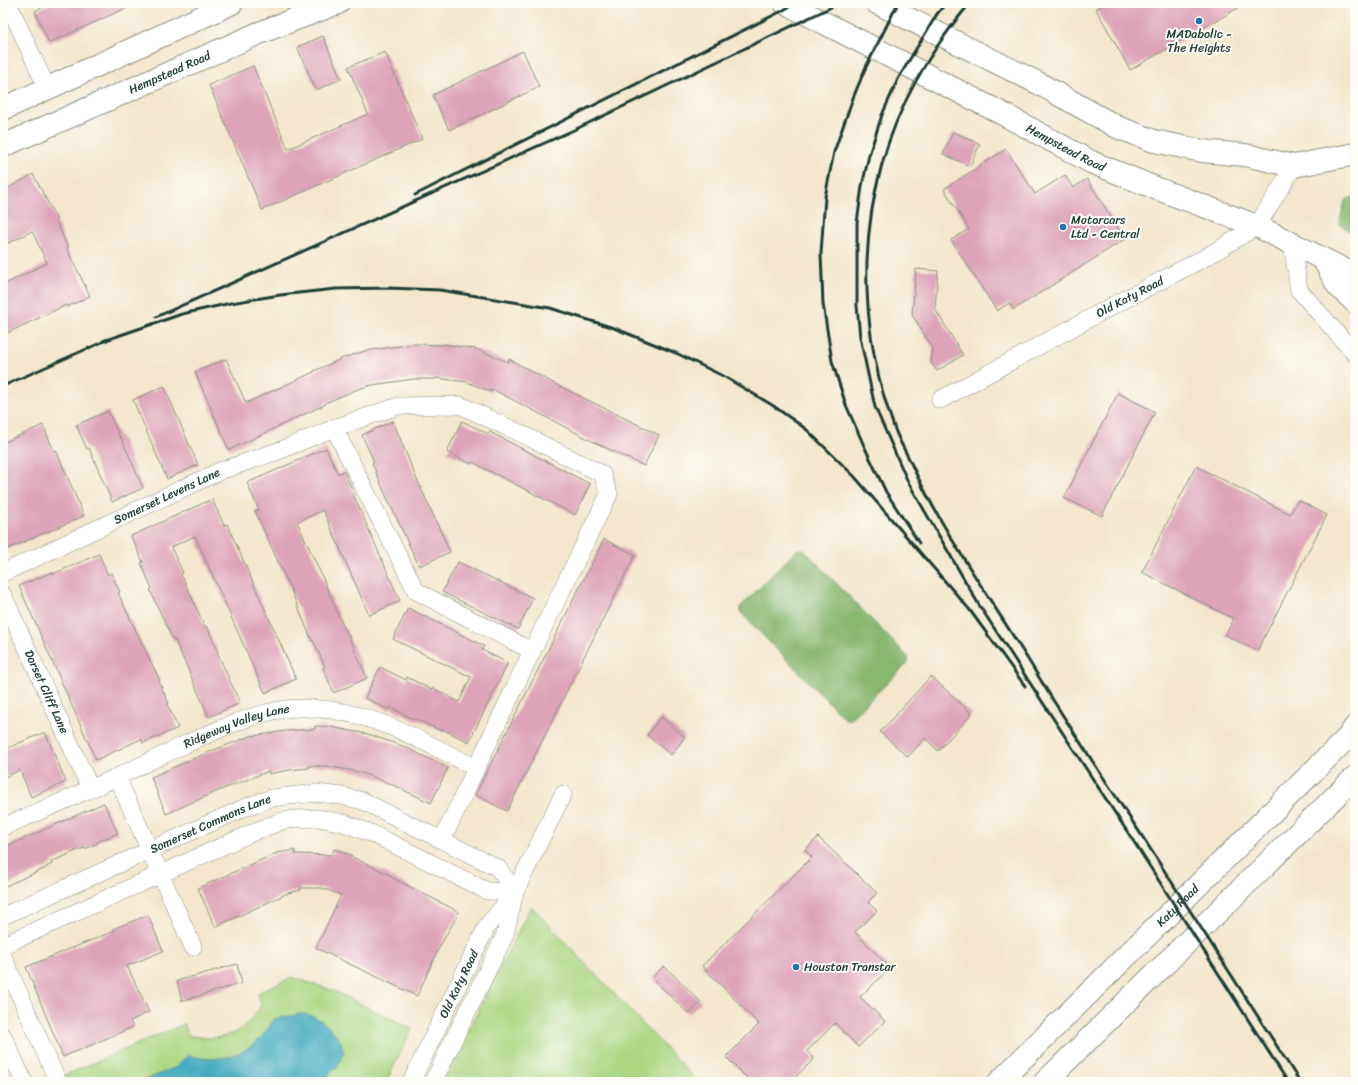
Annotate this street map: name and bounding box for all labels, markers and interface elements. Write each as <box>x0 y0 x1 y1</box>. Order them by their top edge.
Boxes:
marker: MADabolic - The Heights <box>1194 16 1204 26</box>
place label: MADabolic - The Heights <box>1167 23 1232 59</box>
street label: Hempstead Road <box>125 44 215 100</box>
street label: Hempstead Road <box>1022 117 1110 178</box>
place label: Motorcars Ltd - Central <box>1071 209 1140 245</box>
marker: Motorcars Ltd - Central <box>1058 222 1068 232</box>
street label: Old Katy Road <box>1092 270 1168 324</box>
street label: Somerset Levens Lane <box>110 461 224 531</box>
street label: Dorset Cliff Lane <box>18 646 75 737</box>
street label: Ridgeway Valley Lane <box>180 698 291 755</box>
street label: Somerset Commons Lane <box>146 788 274 860</box>
street label: Katy Road <box>1151 878 1205 932</box>
street label: Old Katy Road <box>433 945 485 1022</box>
place label: Houston Transtar <box>804 956 897 978</box>
marker: Houston Transtar <box>791 962 801 972</box>

